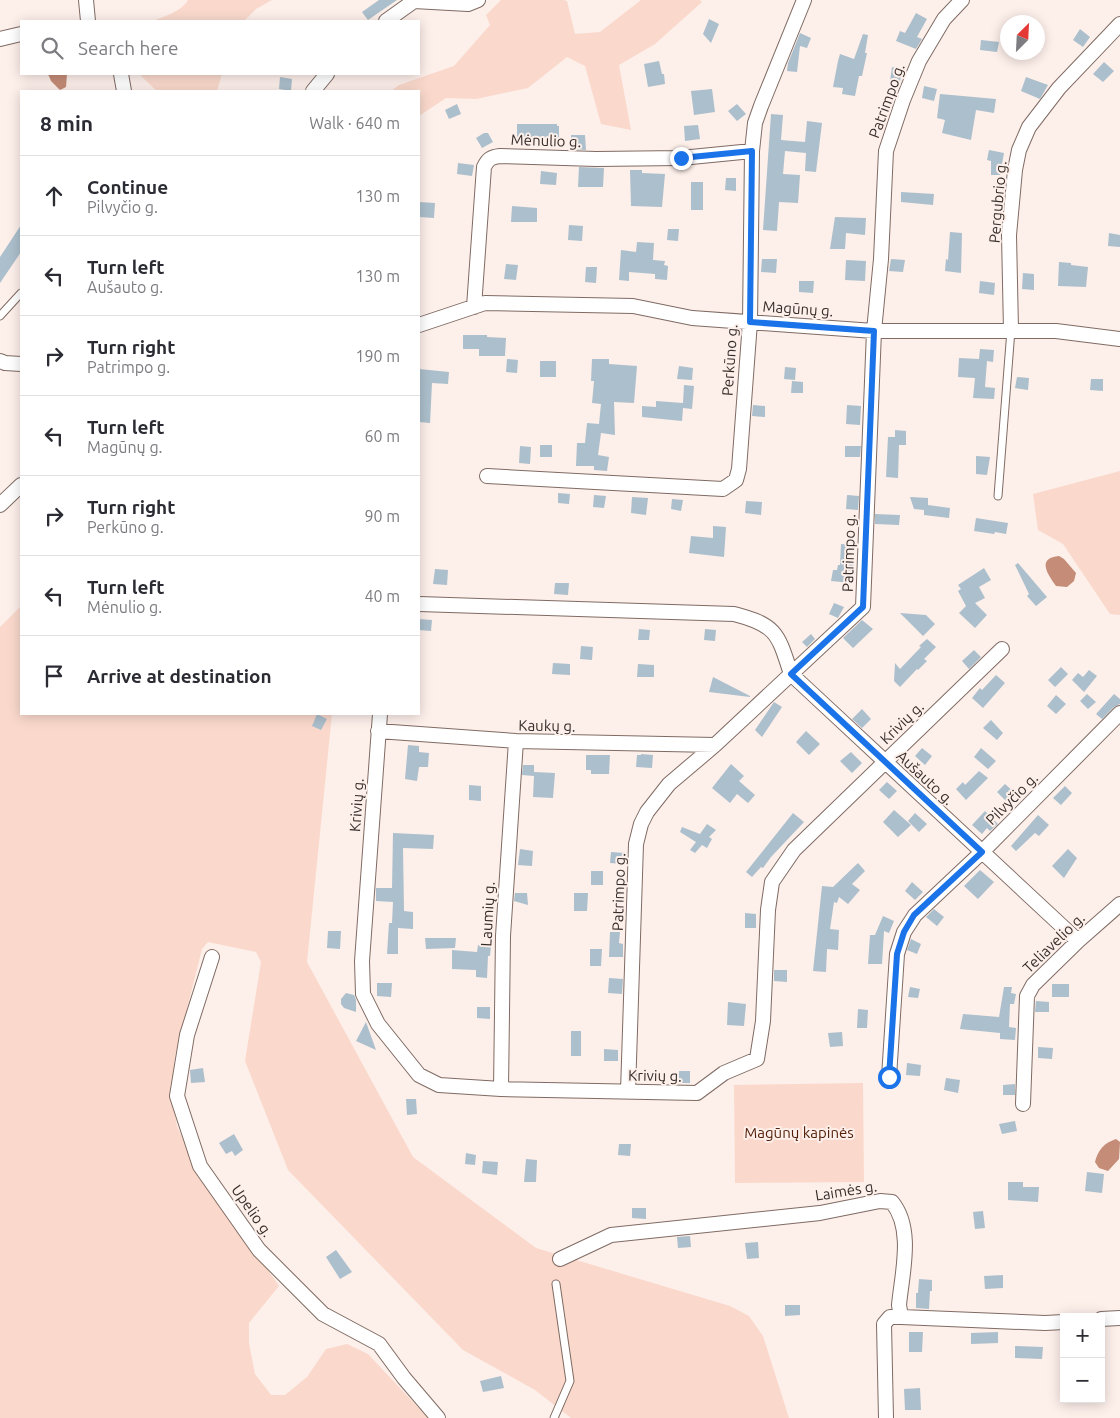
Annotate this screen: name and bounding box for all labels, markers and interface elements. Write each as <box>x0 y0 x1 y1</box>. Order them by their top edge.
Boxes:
north arrow <box>1000 15 1045 60</box>
search box <box>20 20 420 75</box>
icon: search <box>38 34 66 62</box>
text: Search here <box>78 37 178 59</box>
street label: Patrimpo g. <box>865 61 908 140</box>
text: 8 min <box>40 111 93 135</box>
text: Walk · 640 m <box>309 114 400 132</box>
street label: Mėnulio g. <box>510 131 582 150</box>
route end <box>670 147 693 170</box>
street label: Pergubrio g. <box>985 160 1010 244</box>
text: Continue <box>87 176 168 198</box>
icon: ahead <box>40 182 68 210</box>
text: 130 m <box>355 187 400 205</box>
text: Pilvyčio g. <box>87 198 158 216</box>
text: Turn left <box>87 256 165 278</box>
icon: left <box>40 262 68 290</box>
text: 130 m <box>355 267 400 285</box>
text: Aušauto g. <box>87 278 163 296</box>
street label: Magūnų g. <box>762 298 834 319</box>
street label: Perkūno g. <box>719 324 740 396</box>
text: Turn right <box>87 336 175 358</box>
icon: right <box>40 342 68 370</box>
text: 190 m <box>355 347 400 365</box>
text: Patrimpo g. <box>87 358 170 376</box>
text: Turn left <box>87 416 165 438</box>
icon: left <box>40 422 68 450</box>
text: 60 m <box>364 427 400 445</box>
text: Magūnų g. <box>87 438 163 456</box>
text: Turn right <box>87 496 175 518</box>
icon: right <box>40 502 68 530</box>
text: 90 m <box>364 507 400 525</box>
street label: Patrimpo g. <box>839 514 858 592</box>
text: Perkūno g. <box>87 518 164 536</box>
text: Turn left <box>87 576 165 598</box>
icon: left <box>40 582 68 610</box>
text: 40 m <box>364 587 400 605</box>
text: Mėnulio g. <box>87 598 162 616</box>
icon: arrive <box>40 662 68 690</box>
text: Arrive at destination <box>87 665 272 687</box>
street label: Krivių g. <box>876 698 927 747</box>
street label: Kaukų g. <box>518 717 576 734</box>
street label: Aušauto g. <box>893 747 957 808</box>
street label: Pilvyčio g. <box>982 769 1041 828</box>
street label: Krivių g. <box>346 778 367 832</box>
street label: Patrimpo g. <box>609 853 628 931</box>
street label: Laumių g. <box>477 881 498 947</box>
street label: Teliavelio g. <box>1019 909 1088 976</box>
route start <box>878 1066 901 1089</box>
street label: Krivių g. <box>628 1067 682 1084</box>
park label: Magūnų kapinės <box>744 1124 854 1141</box>
street label: Laimės g. <box>814 1177 878 1204</box>
street label: Upelio g. <box>228 1182 276 1240</box>
map controls <box>1060 1313 1105 1403</box>
button: + <box>1060 1313 1105 1358</box>
button: − <box>1060 1358 1105 1403</box>

